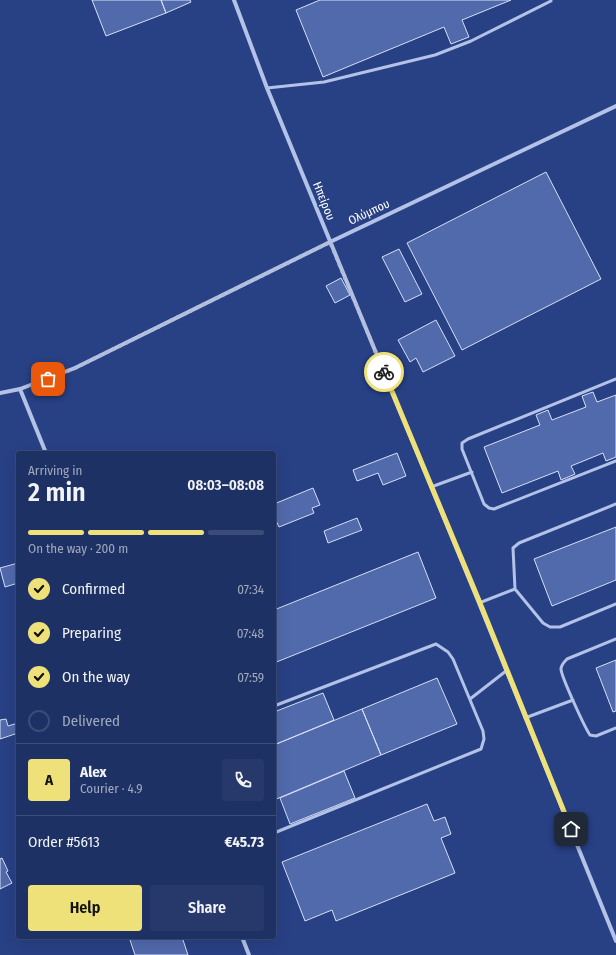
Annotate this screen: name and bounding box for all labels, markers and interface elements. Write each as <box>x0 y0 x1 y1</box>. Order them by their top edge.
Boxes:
street label: Ηπείρου <box>310 180 338 222</box>
street label: Ολύμπου <box>346 196 392 228</box>
courier <box>364 352 404 392</box>
icon: bike <box>373 361 395 383</box>
pin <box>31 362 65 396</box>
icon: bag <box>37 368 59 390</box>
text: Arriving in <box>28 463 82 478</box>
text: 08:03–08:08 <box>187 476 264 494</box>
text: 2 min <box>28 477 86 508</box>
text: On the way · 200 m <box>28 541 128 556</box>
icon: check <box>28 578 50 600</box>
text: Confirmed <box>62 580 125 598</box>
text: 07:34 <box>237 582 264 597</box>
icon: check <box>28 622 50 644</box>
text: Preparing <box>62 624 121 642</box>
text: 07:48 <box>237 626 264 641</box>
icon: check <box>28 666 50 688</box>
text: On the way <box>62 668 130 686</box>
text: 07:59 <box>237 670 264 685</box>
text: Delivered <box>62 712 120 730</box>
button: phone <box>222 759 264 801</box>
text: Alex <box>80 763 107 781</box>
text: A <box>45 771 53 789</box>
text: Courier · 4.9 <box>80 781 143 796</box>
pin <box>554 812 588 846</box>
icon: home <box>560 818 582 840</box>
text: Order #5613 <box>28 833 100 851</box>
text: €45.73 <box>225 833 264 851</box>
button: Help <box>28 885 142 931</box>
button: Share <box>150 885 264 931</box>

